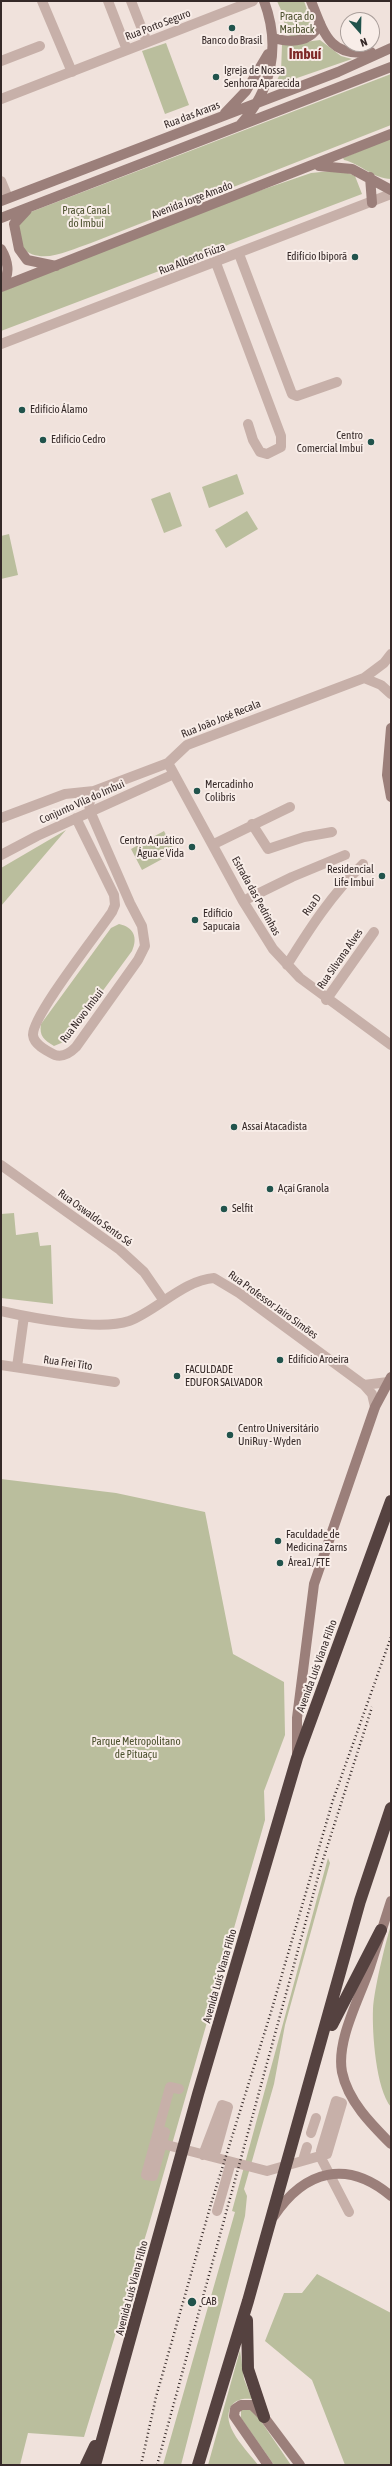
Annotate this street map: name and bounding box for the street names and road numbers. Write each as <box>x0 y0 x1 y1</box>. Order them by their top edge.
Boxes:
street label: Rua Porto Seguro <box>124 7 192 43</box>
street label: Rua das Araras <box>162 98 222 132</box>
street label: Avenida Jorge Amado <box>150 178 234 222</box>
street label: Rua Alberto Fiúza <box>157 240 227 278</box>
street label: Rua João José Recala <box>179 697 263 741</box>
street label: Conjunto Vila do Imbui <box>38 777 126 827</box>
street label: Estrada das Pedrinhas <box>229 854 283 938</box>
street label: Rua D <box>300 892 324 918</box>
street label: Rua Silvana Alves <box>314 926 366 992</box>
street label: Rua Novo Imbuí <box>58 987 106 1045</box>
street label: Rua Oswaldo Sento Sé <box>55 1187 135 1249</box>
street label: Rua Professor Jairo Simões <box>226 1268 320 1342</box>
street label: Rua Frei Tito <box>43 1353 93 1373</box>
street label: Avenida Luís Viana Filho <box>294 1618 340 1714</box>
street label: Avenida Luís Viana Filho <box>200 1927 240 2025</box>
street label: Avenida Luís Viana Filho <box>113 2239 151 2337</box>

